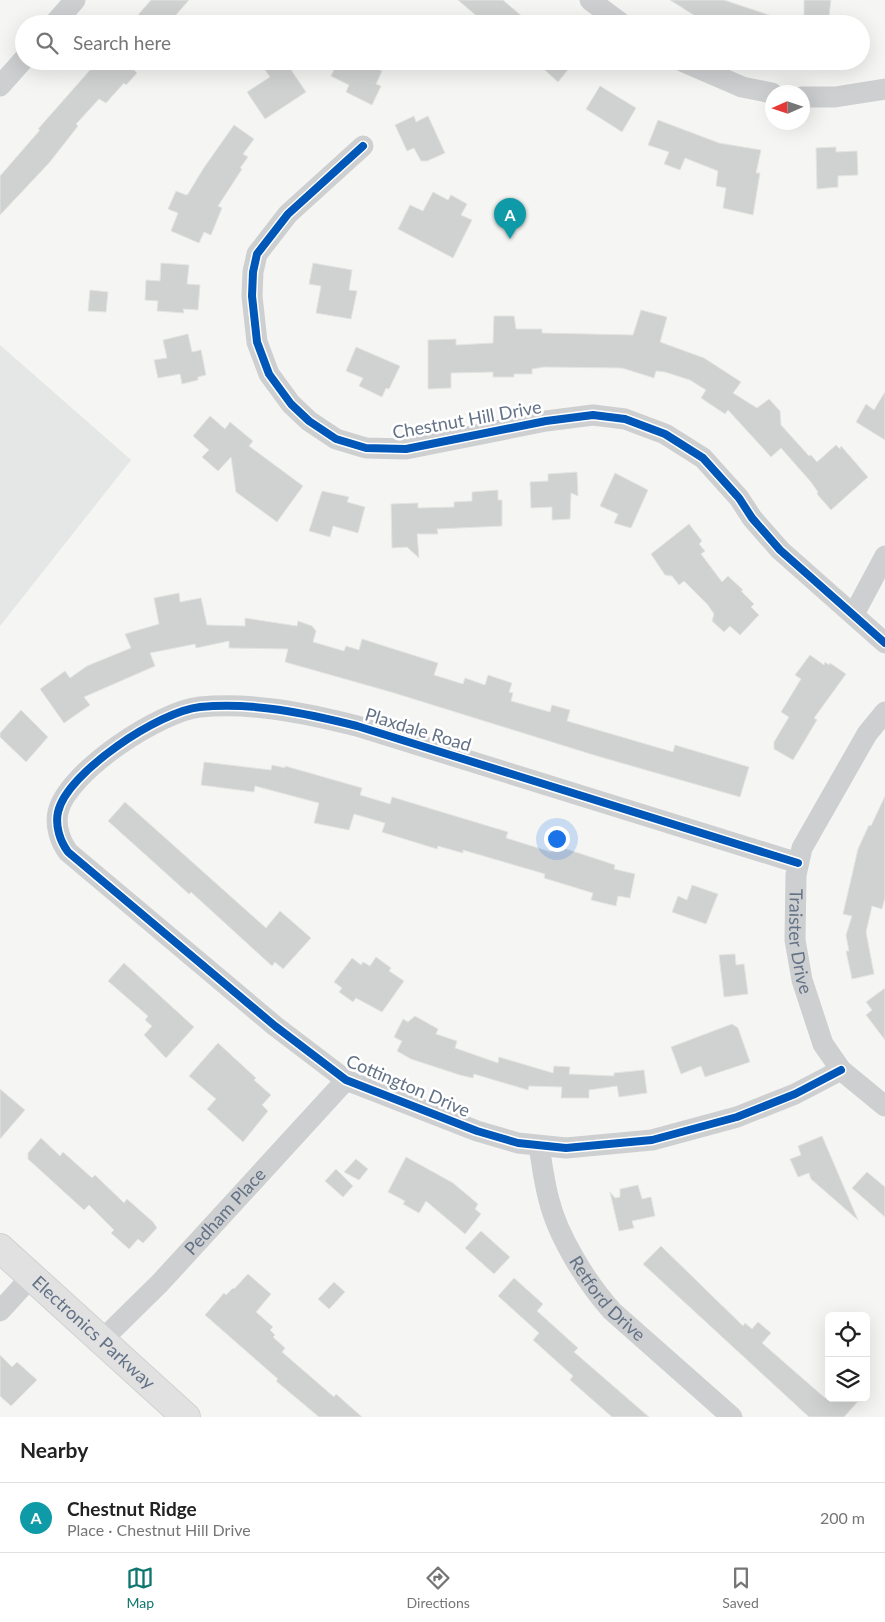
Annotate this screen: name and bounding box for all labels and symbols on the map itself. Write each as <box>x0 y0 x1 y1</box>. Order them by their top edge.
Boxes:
north arrow <box>765 85 810 130</box>
pin: A <box>494 198 526 239</box>
street label: Chestnut Hill Drive <box>391 395 543 443</box>
street label: Plaxdale Road <box>363 702 474 756</box>
your location <box>544 826 570 852</box>
street label: Traister Drive <box>785 889 818 996</box>
street label: Cottington Drive <box>343 1049 474 1121</box>
street label: Pedham Place <box>179 1163 270 1259</box>
street label: Retford Drive <box>565 1251 650 1345</box>
street label: Electronics Parkway <box>28 1271 160 1394</box>

